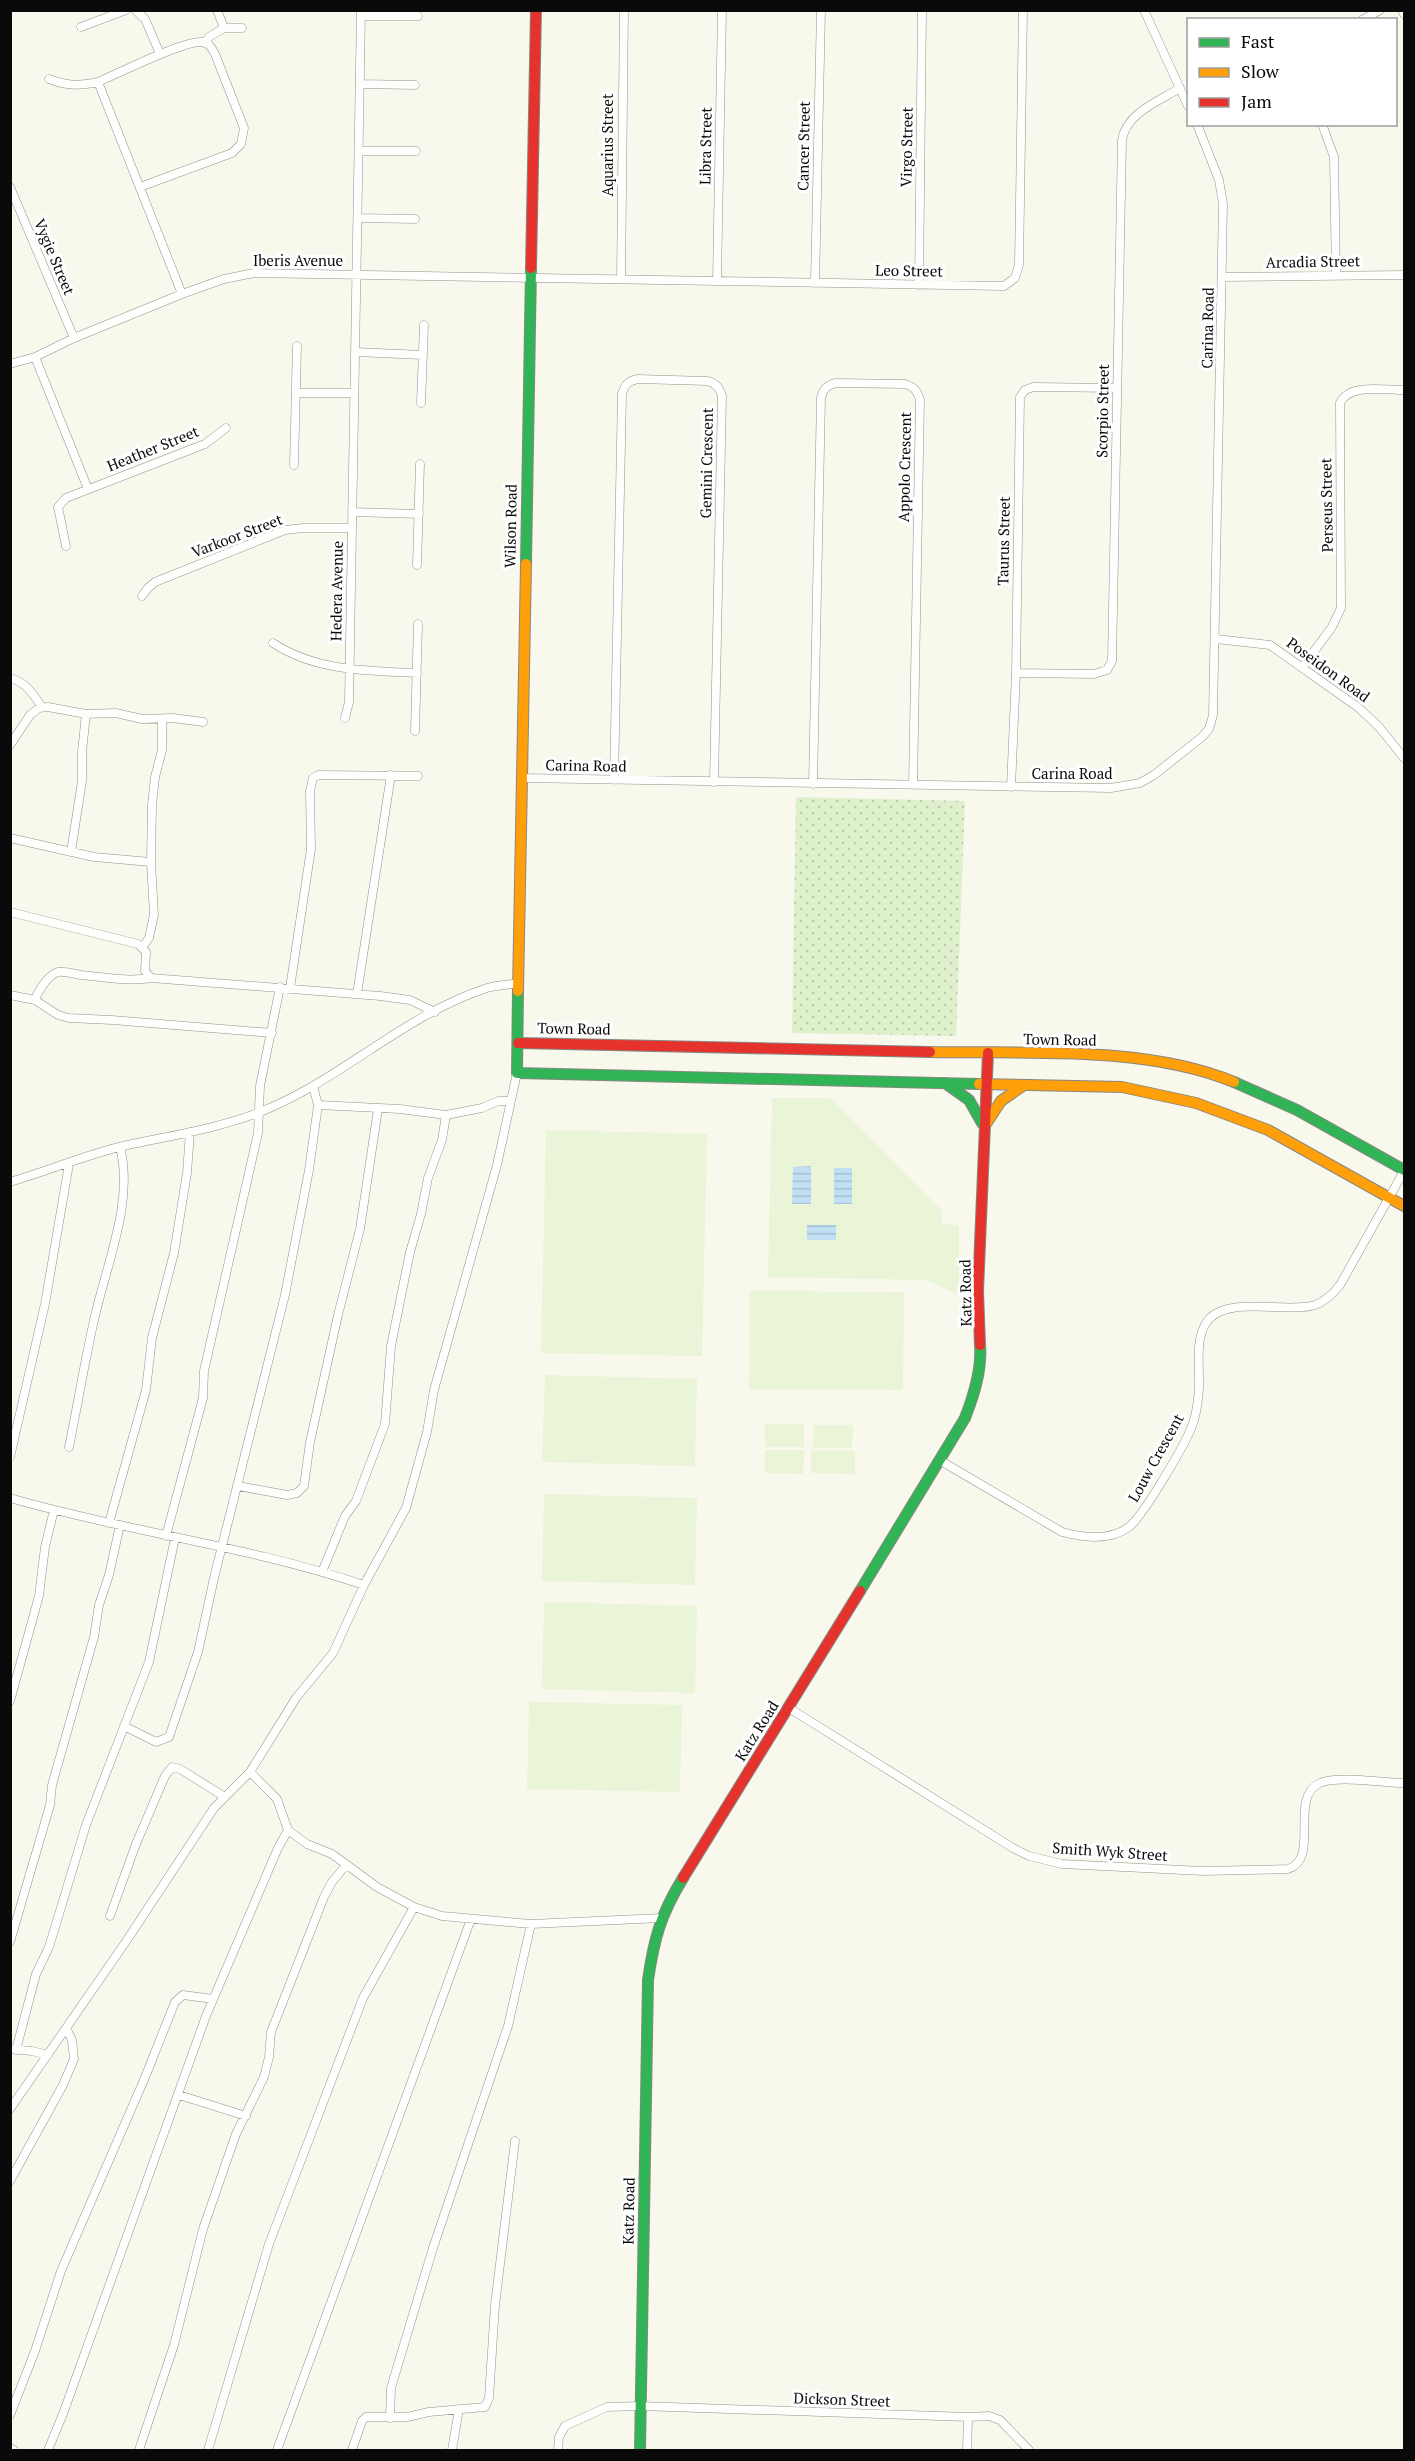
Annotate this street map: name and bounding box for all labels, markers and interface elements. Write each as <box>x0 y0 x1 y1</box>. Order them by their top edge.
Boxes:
legend <box>1187 18 1397 126</box>
text: Fast <box>1241 29 1275 53</box>
text: Slow <box>1241 59 1280 83</box>
text: Jam <box>1241 89 1272 113</box>
street label: Aquarius Street <box>597 93 617 197</box>
street label: Cancer Street <box>792 100 814 191</box>
street label: Libra Street <box>694 106 716 185</box>
street label: Virgo Street <box>895 106 917 187</box>
street label: Vygie Street <box>30 216 80 298</box>
street label: Iberis Avenue <box>253 250 343 270</box>
street label: Arcadia Street <box>1265 250 1361 272</box>
street label: Leo Street <box>875 259 943 281</box>
street label: Carina Road <box>1196 287 1218 369</box>
street label: Scorpio Street <box>1091 363 1113 458</box>
street label: Gemini Crescent <box>695 407 717 518</box>
street label: Appolo Crescent <box>893 411 915 522</box>
street label: Heather Street <box>104 420 202 476</box>
street label: Perseus Street <box>1315 457 1337 552</box>
street label: Wilson Road <box>499 484 521 568</box>
street label: Taurus Street <box>992 496 1014 586</box>
street label: Varkoor Street <box>188 508 285 562</box>
street label: Hedera Avenue <box>325 541 347 641</box>
street label: Poseidon Road <box>1283 632 1374 706</box>
street label: Carina Road <box>545 754 627 776</box>
street label: Carina Road <box>1031 763 1113 783</box>
street label: Town Road <box>537 1017 611 1039</box>
street label: Town Road <box>1023 1028 1097 1050</box>
street label: Katz Road <box>954 1259 976 1327</box>
street label: Louw Crescent <box>1123 1409 1188 1505</box>
street label: Katz Road <box>730 1697 782 1764</box>
street label: Smith Wyk Street <box>1052 1837 1169 1865</box>
street label: Katz Road <box>617 2177 639 2245</box>
street label: Dickson Street <box>793 2387 891 2411</box>

